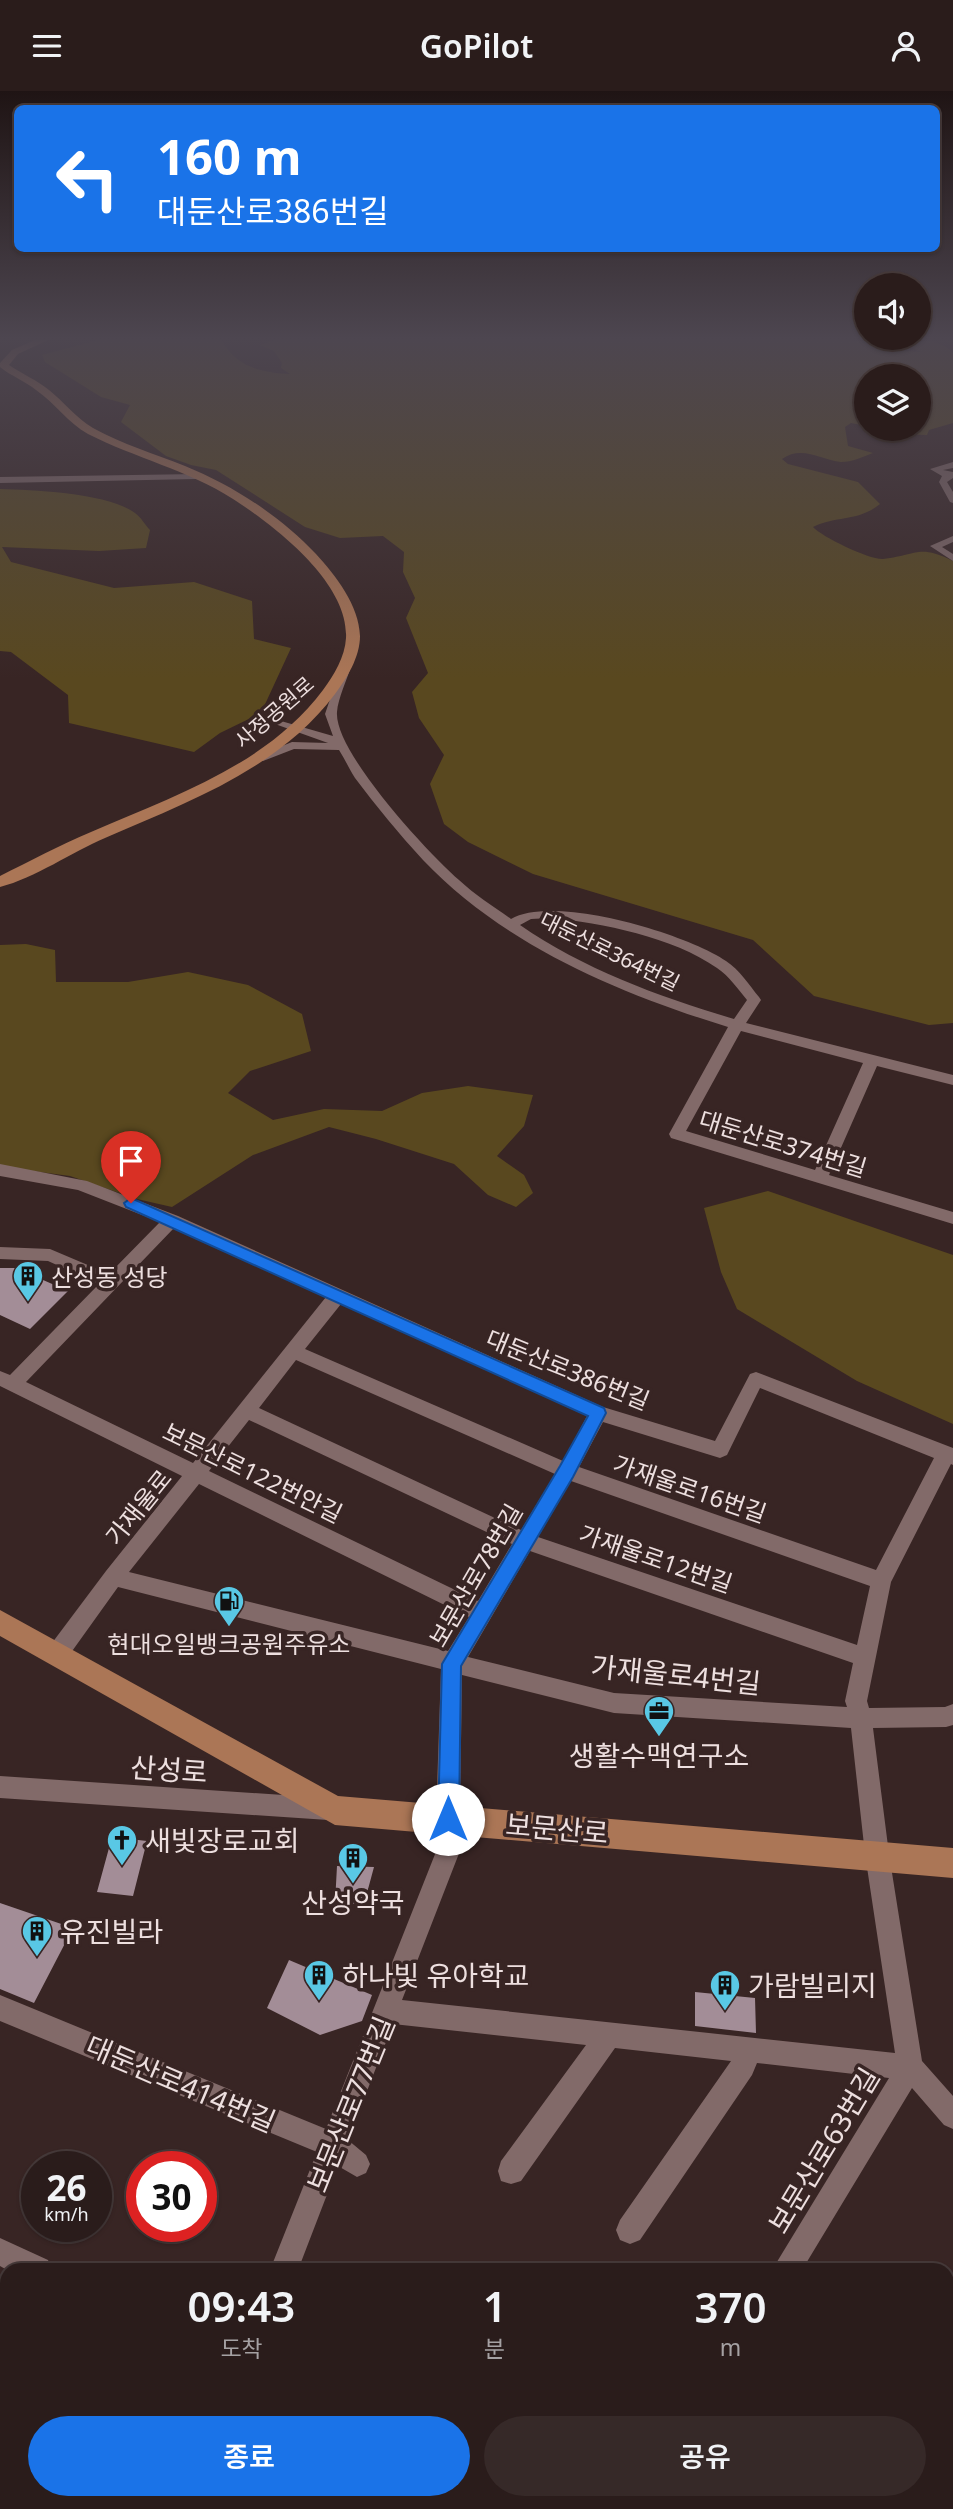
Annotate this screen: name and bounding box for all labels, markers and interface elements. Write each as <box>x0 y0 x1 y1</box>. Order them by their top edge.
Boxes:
text: GoPilot <box>420 24 533 67</box>
icon: menu <box>28 27 66 65</box>
icon: person <box>887 27 925 65</box>
text: 160 m <box>157 123 302 189</box>
icon: left <box>42 133 133 224</box>
text: 대둔산로386번길 <box>157 189 389 232</box>
map controls <box>854 273 931 441</box>
button: sound <box>854 273 931 350</box>
button: layers <box>854 364 931 441</box>
street label: 사정공원로 <box>228 670 320 754</box>
street label: 대둔산로364번길 <box>536 905 684 997</box>
street label: 대둔산로374번길 <box>695 1102 871 1184</box>
pin <box>101 1131 161 1203</box>
icon: arrive <box>112 1142 150 1180</box>
building icon: 산성동 성당 <box>11 1259 45 1303</box>
place label: 산성동 성당 <box>51 1260 168 1293</box>
street label: 대둔산로386번길 <box>481 1321 655 1417</box>
street label: 보문산로122번안길 <box>158 1414 348 1530</box>
street label: 가재울로16번길 <box>609 1446 771 1530</box>
street label: 가재울로 <box>97 1462 179 1552</box>
street label: 보문산로78번길 <box>421 1497 529 1653</box>
street label: 가재울로12번길 <box>575 1516 737 1600</box>
fuel station icon: 현대오일뱅크공원주유소 <box>212 1584 246 1628</box>
place label: 현대오일뱅크공원주유소 <box>108 1627 350 1660</box>
street label: 가재울로4번길 <box>589 1646 763 1702</box>
office icon: 생활수맥연구소 <box>642 1694 676 1738</box>
place label: 생활수맥연구소 <box>569 1736 749 1774</box>
street label: 산성로 <box>129 1747 209 1791</box>
position arrow <box>411 1782 485 1856</box>
street label: 보문산로 <box>504 1805 610 1851</box>
place label: 새빛장로교회 <box>145 1821 300 1859</box>
church icon: 새빛장로교회 <box>105 1823 139 1867</box>
building icon: 산성약국 <box>336 1841 370 1885</box>
place label: 산성약국 <box>301 1883 405 1921</box>
place label: 유진빌라 <box>60 1912 163 1950</box>
building icon: 유진빌라 <box>20 1914 54 1958</box>
place label: 하나빛 유아학교 <box>342 1956 530 1994</box>
building icon: 하나빛 유아학교 <box>302 1958 336 2002</box>
place label: 가람빌리지 <box>748 1966 877 2004</box>
building icon: 가람빌리지 <box>708 1968 742 2012</box>
street label: 보문산로77번길 <box>297 2010 403 2198</box>
street label: 대둔산로414번길 <box>80 2026 282 2140</box>
street label: 보문산로63번길 <box>759 2060 887 2240</box>
speed limit sign: 30 <box>126 2151 217 2242</box>
text: 26 <box>46 2164 87 2211</box>
text: km/h <box>44 2202 89 2226</box>
text: 09:43 <box>188 2277 295 2334</box>
text: 1 <box>483 2277 507 2334</box>
text: 370 <box>694 2278 766 2335</box>
text: m <box>720 2331 741 2363</box>
text: 도착 <box>220 2332 263 2364</box>
text: 분 <box>484 2332 505 2364</box>
button: 종료 <box>28 2416 470 2496</box>
button: 공유 <box>484 2416 926 2496</box>

